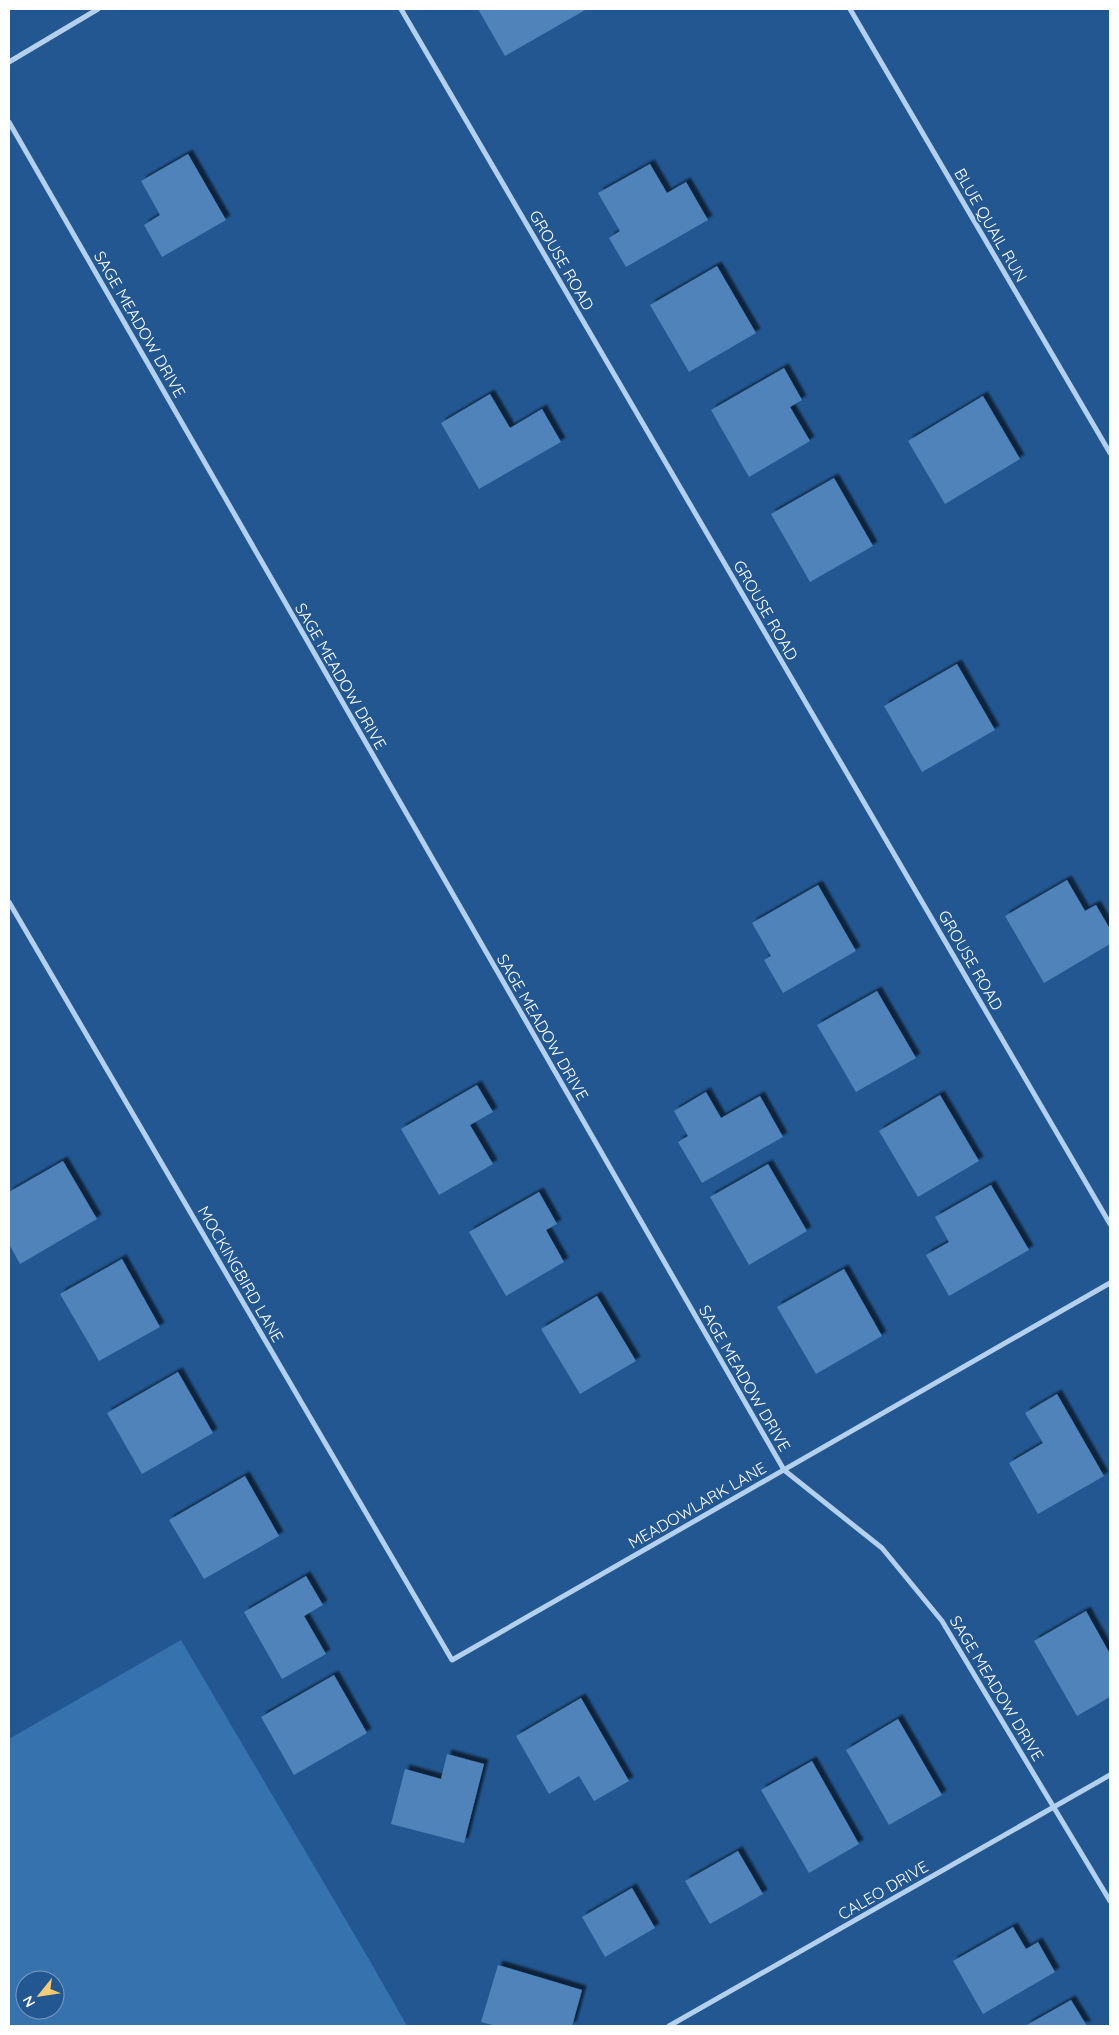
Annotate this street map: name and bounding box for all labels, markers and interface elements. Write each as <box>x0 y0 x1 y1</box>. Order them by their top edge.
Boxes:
street label: BLUE QUAIL RUN <box>950 165 1032 285</box>
street label: GROUSE ROAD <box>525 206 599 314</box>
street label: SAGE MEADOW DRIVE <box>90 247 190 401</box>
street label: GROUSE ROAD <box>729 556 803 664</box>
street label: SAGE MEADOW DRIVE <box>291 599 391 753</box>
street label: GROUSE ROAD <box>934 906 1008 1014</box>
street label: SAGE MEADOW DRIVE <box>493 950 593 1104</box>
street label: MOCKINGBIRD LANE <box>194 1202 288 1346</box>
street label: SAGE MEADOW DRIVE <box>695 1301 795 1455</box>
street label: MEADOWLARK LANE <box>624 1457 770 1553</box>
street label: SAGE MEADOW DRIVE <box>946 1612 1048 1764</box>
street label: CALEO DRIVE <box>834 1856 932 1924</box>
north arrow <box>15 1970 65 2020</box>
text: N <box>18 1993 39 2010</box>

